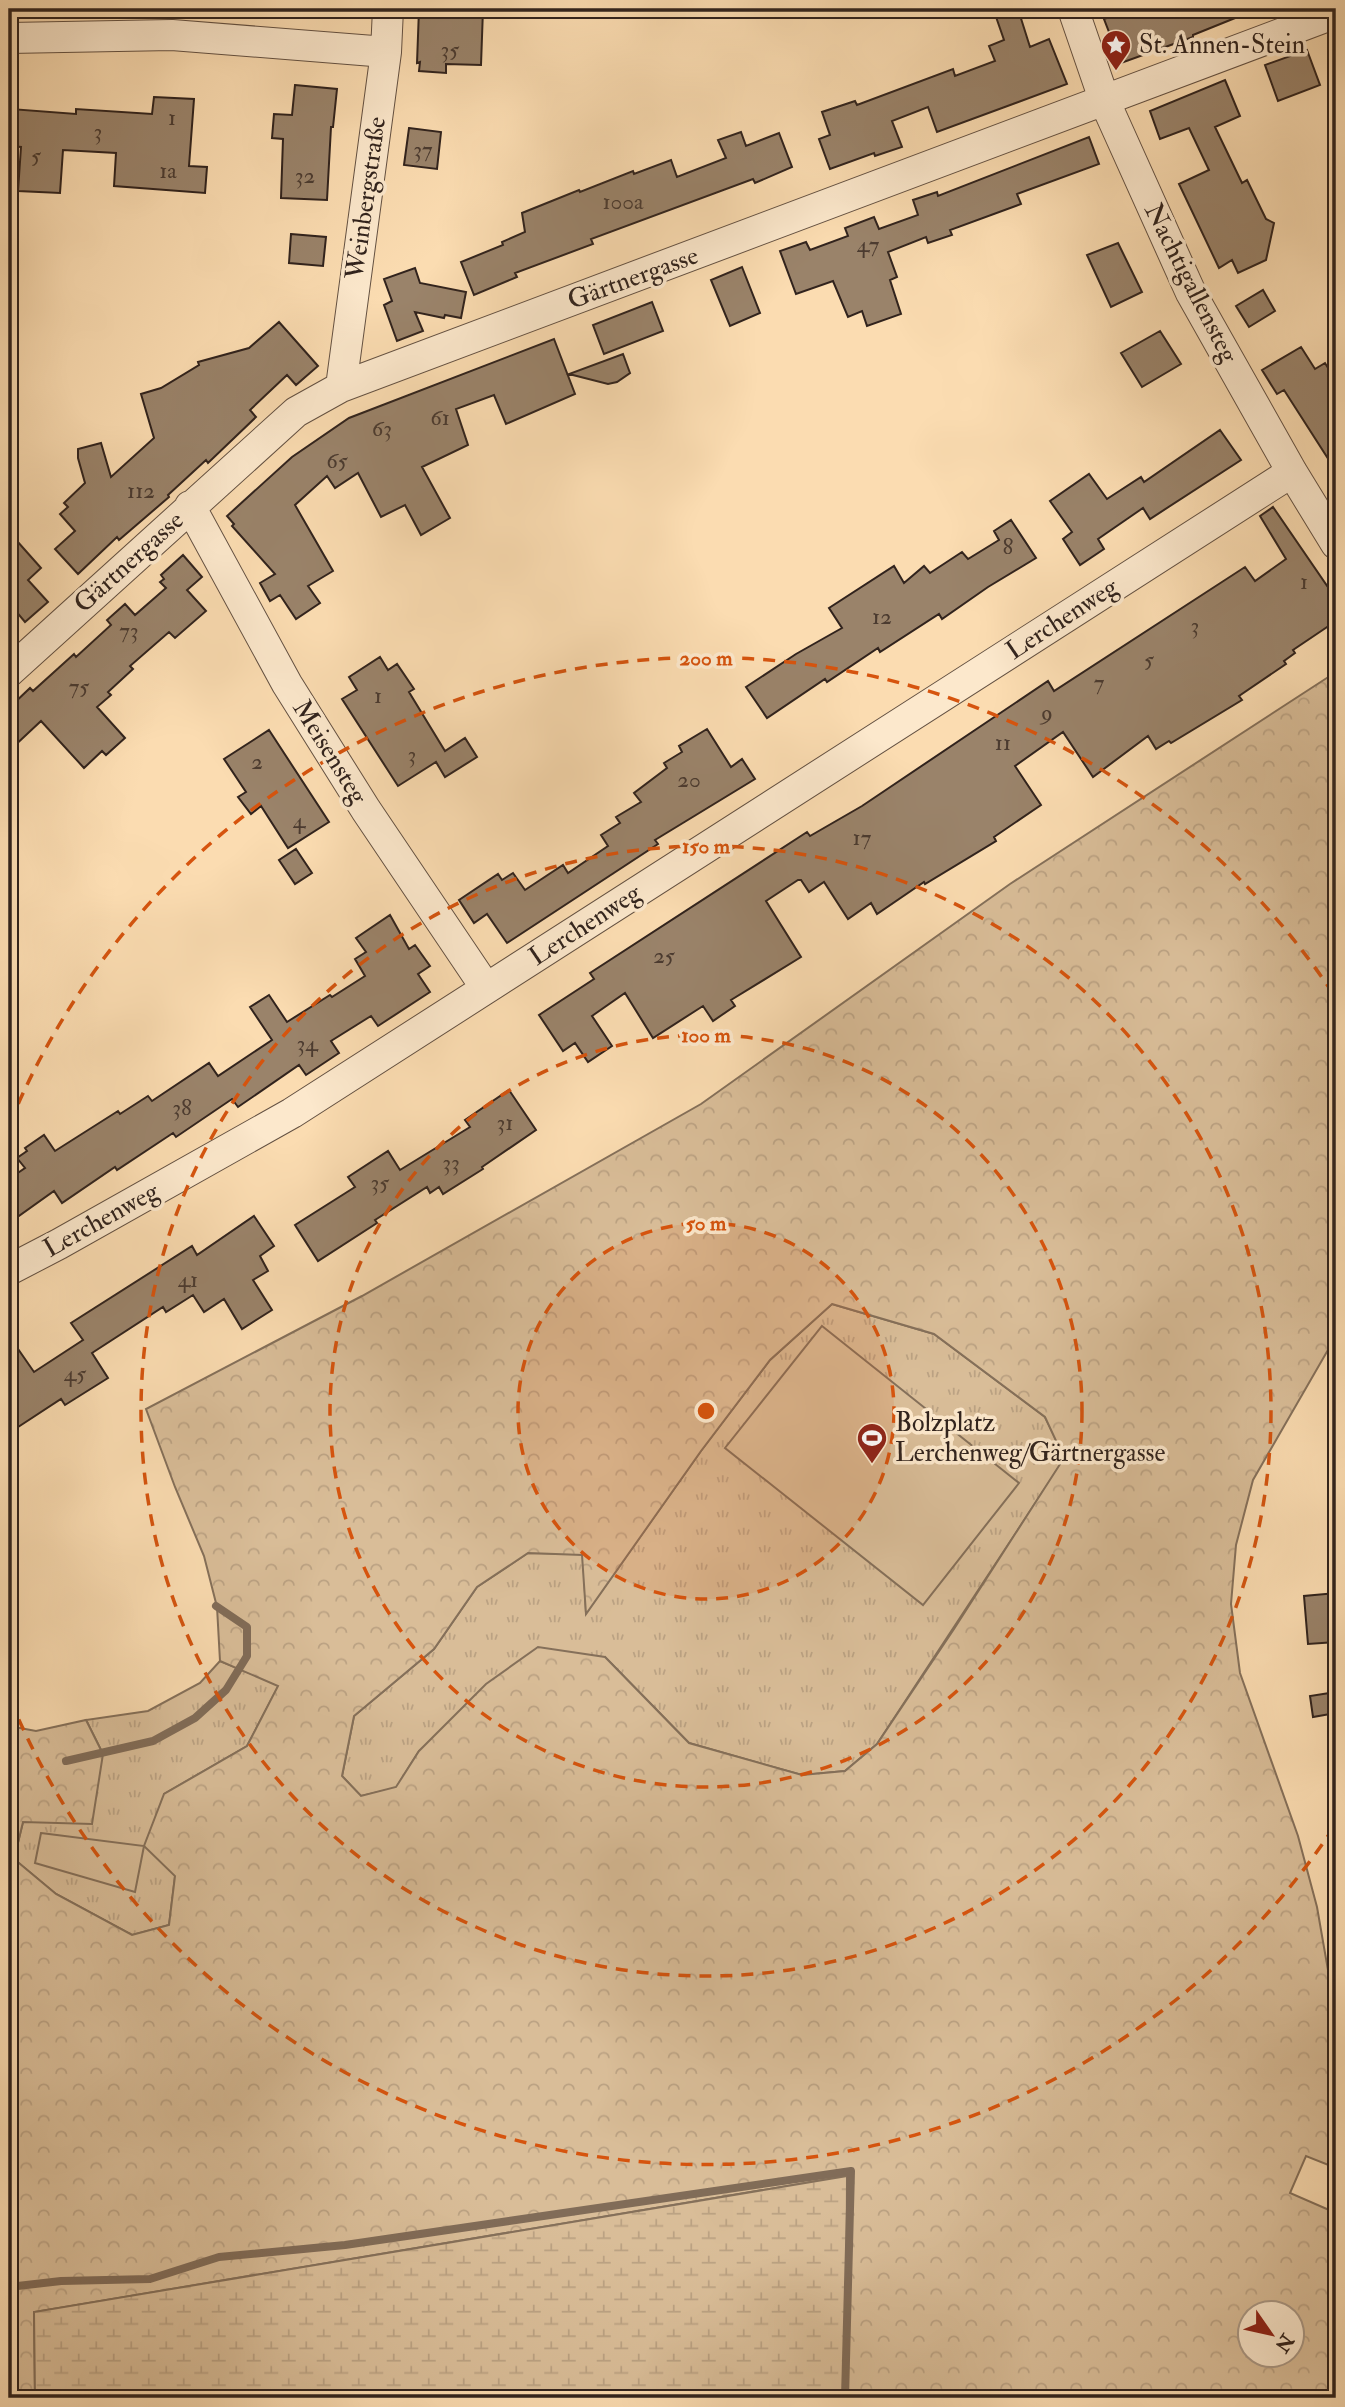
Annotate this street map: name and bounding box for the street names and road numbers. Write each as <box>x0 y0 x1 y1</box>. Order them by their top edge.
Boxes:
street label: Weinbergstraße <box>339 115 393 282</box>
street label: Nachtigallensteg <box>1137 198 1245 369</box>
street label: Gärtnergasse <box>563 240 703 316</box>
street label: Gärtnergasse <box>67 504 191 620</box>
street label: Lerchenweg <box>1000 570 1125 667</box>
street label: Meisensteg <box>286 694 375 811</box>
street label: Lerchenweg <box>523 876 648 973</box>
street label: Lerchenweg <box>38 1175 165 1265</box>

